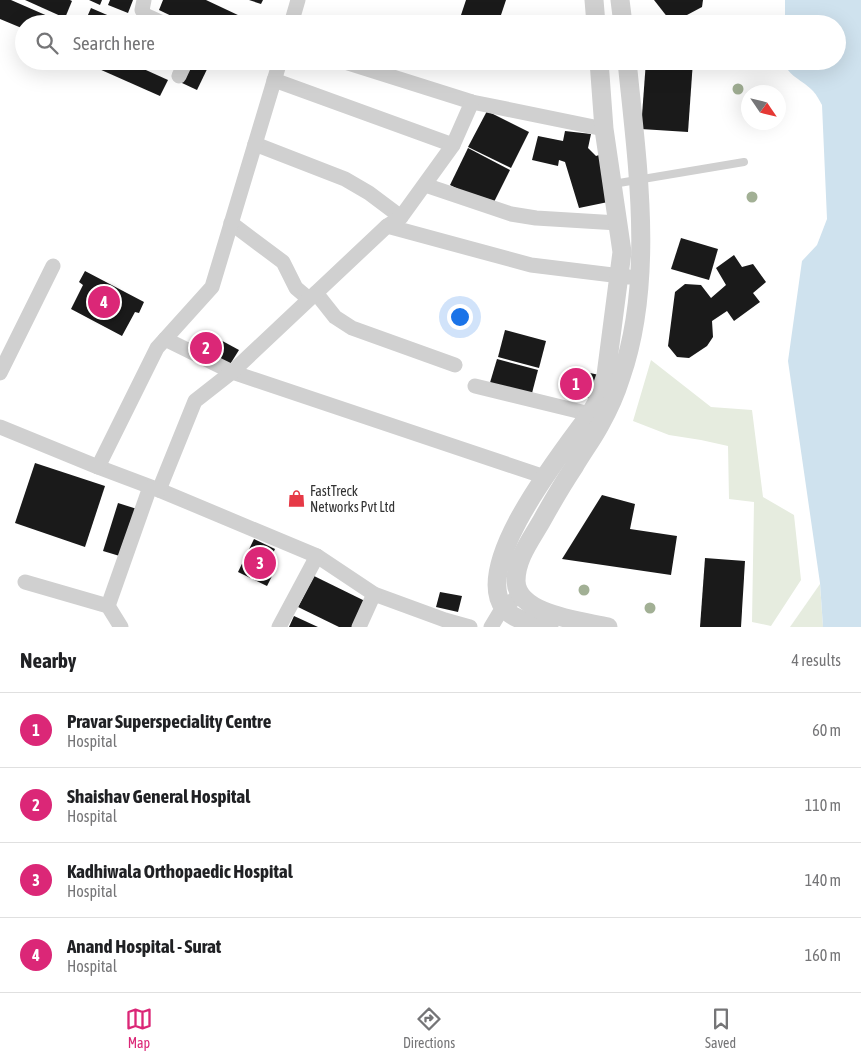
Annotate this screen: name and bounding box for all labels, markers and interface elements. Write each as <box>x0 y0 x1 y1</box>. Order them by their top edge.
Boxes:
search box <box>15 15 846 70</box>
icon: search <box>33 29 61 57</box>
text: Search here <box>73 32 155 54</box>
north arrow <box>741 85 786 130</box>
pin: 4 <box>88 283 120 321</box>
your location <box>447 304 473 330</box>
pin: 2 <box>190 329 222 367</box>
pin: 1 <box>560 365 592 403</box>
place label: FastTreck Networks Pvt Ltd <box>310 483 395 515</box>
shop icon: FastTreck Networks Pvt Ltd <box>286 489 306 509</box>
pin: 3 <box>244 544 276 582</box>
text: Nearby <box>20 648 76 672</box>
text: 4 results <box>791 651 841 669</box>
text: Pravar Superspeciality Centre <box>67 710 271 732</box>
text: 1 <box>32 721 40 739</box>
text: 60 m <box>812 721 841 739</box>
text: Hospital <box>67 732 117 750</box>
text: Shaishav General Hospital <box>67 785 250 807</box>
text: 2 <box>32 796 40 814</box>
text: 110 m <box>805 796 841 814</box>
text: Hospital <box>67 807 117 825</box>
text: Kadhiwala Orthopaedic Hospital <box>67 860 293 882</box>
text: 3 <box>32 871 40 889</box>
text: 140 m <box>805 871 841 889</box>
text: Hospital <box>67 882 117 900</box>
text: Anand Hospital - Surat <box>67 935 221 957</box>
text: 4 <box>32 946 40 964</box>
text: 160 m <box>805 946 841 964</box>
text: Hospital <box>67 957 117 975</box>
tab: Map <box>125 1005 153 1051</box>
tab: Directions <box>403 1005 455 1051</box>
tab: Saved <box>705 1005 736 1051</box>

